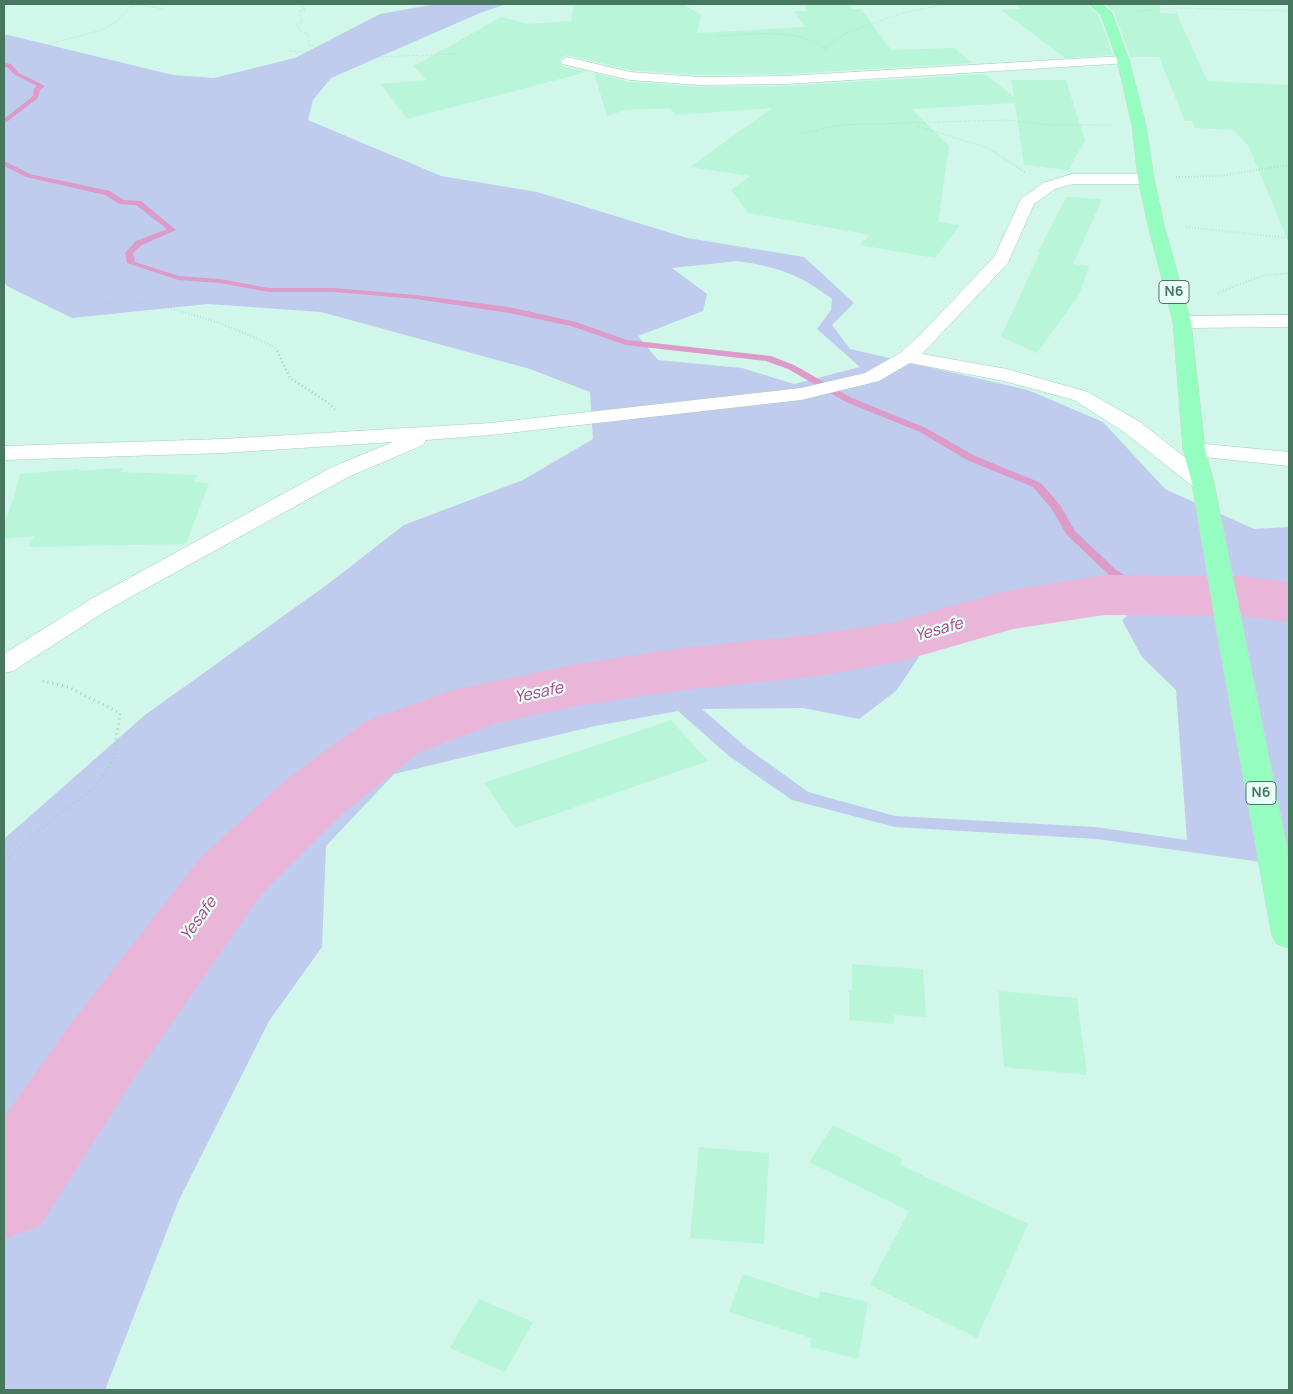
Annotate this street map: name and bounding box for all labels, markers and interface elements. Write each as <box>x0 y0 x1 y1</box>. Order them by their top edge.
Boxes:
road number: N6 <box>1159 280 1189 304</box>
water label: Yesafe <box>913 614 965 646</box>
water label: Yesafe <box>513 679 565 707</box>
road number: N6 <box>1246 781 1276 804</box>
water label: Yesafe <box>177 894 221 944</box>

